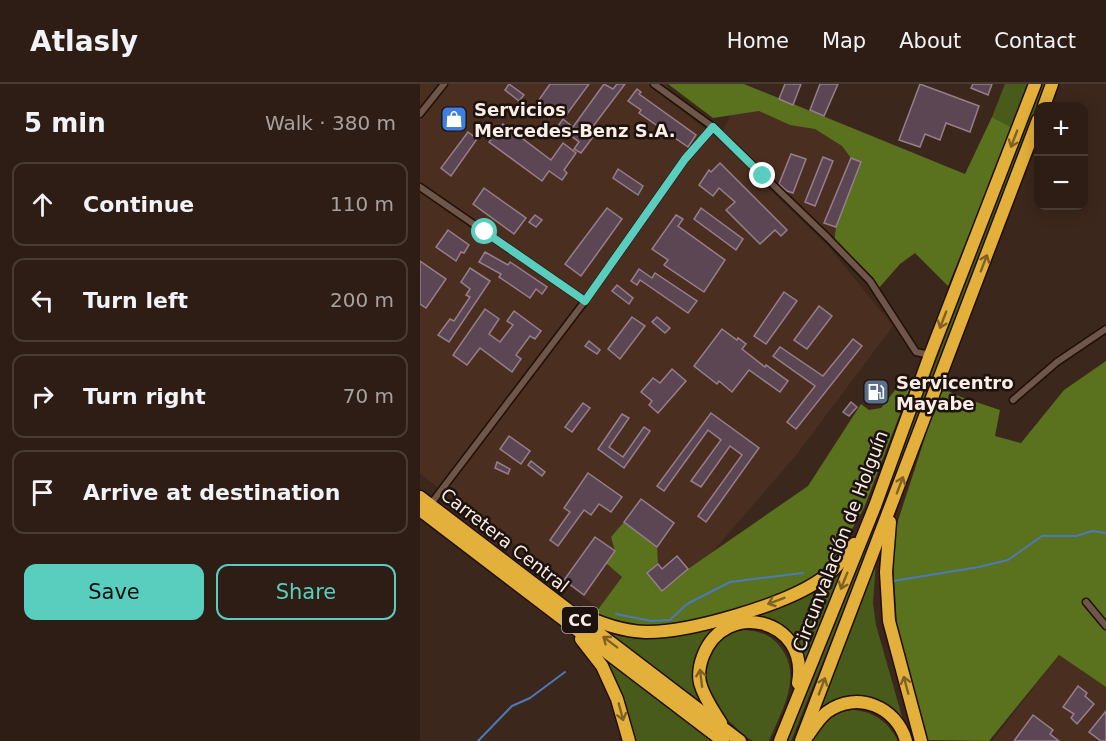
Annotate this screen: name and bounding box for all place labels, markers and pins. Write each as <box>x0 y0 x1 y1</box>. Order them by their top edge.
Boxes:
place label: Servicios Mercedes-Benz S.A. <box>474 99 676 141</box>
shop icon: Servicios Mercedes-Benz S.A. <box>439 104 469 134</box>
place label: Servicentro Mayabe <box>896 372 1014 414</box>
fuel station icon: Servicentro Mayabe <box>861 377 891 407</box>

